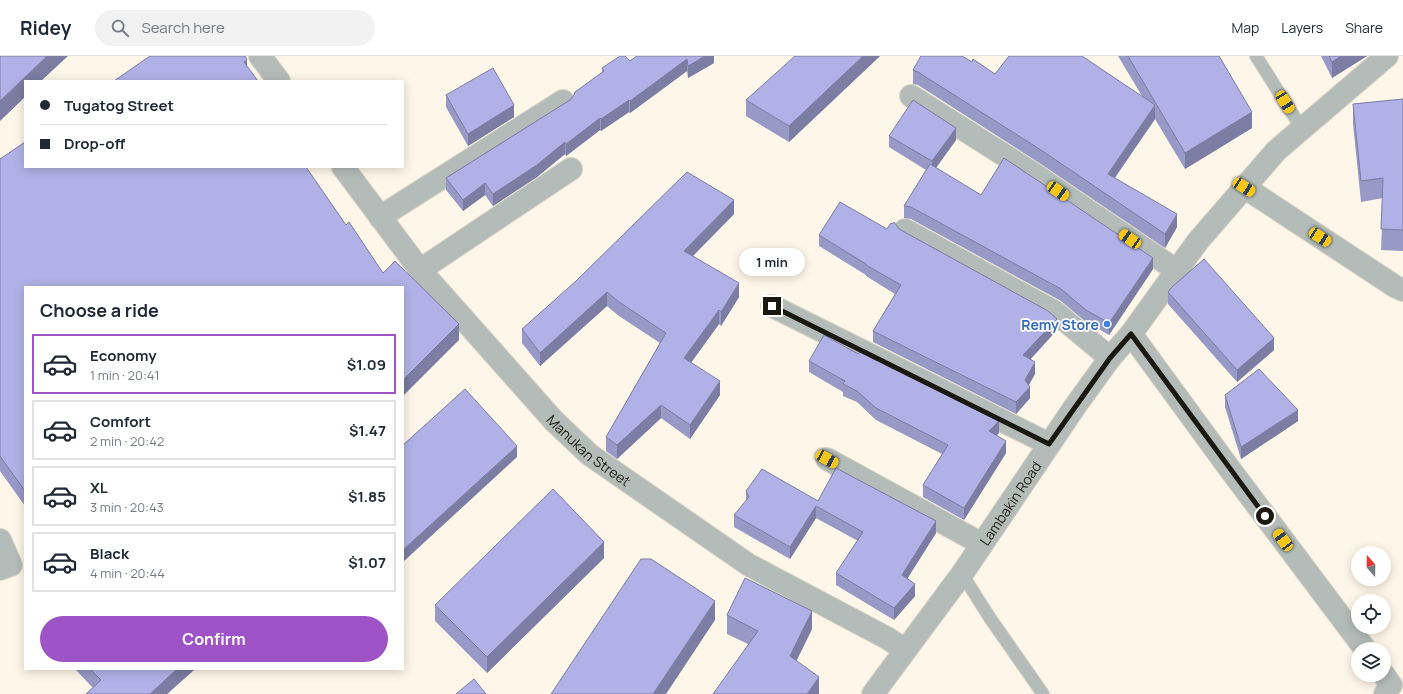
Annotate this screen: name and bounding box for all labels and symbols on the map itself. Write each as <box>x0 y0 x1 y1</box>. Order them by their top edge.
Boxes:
car <box>1274 89 1296 115</box>
car <box>1231 175 1257 199</box>
car <box>1045 179 1071 203</box>
car <box>1307 225 1333 249</box>
car <box>1117 227 1143 251</box>
callout: 1 min <box>739 248 805 276</box>
route end <box>763 297 781 315</box>
place label: Remy Store <box>1021 315 1099 334</box>
marker: Remy Store <box>1102 319 1112 329</box>
street label: Manukan Street <box>543 410 635 490</box>
car <box>814 448 840 470</box>
street label: Lambakin Road <box>975 457 1045 549</box>
route start <box>1256 507 1274 525</box>
car <box>1271 527 1295 553</box>
north arrow <box>1351 546 1391 586</box>

